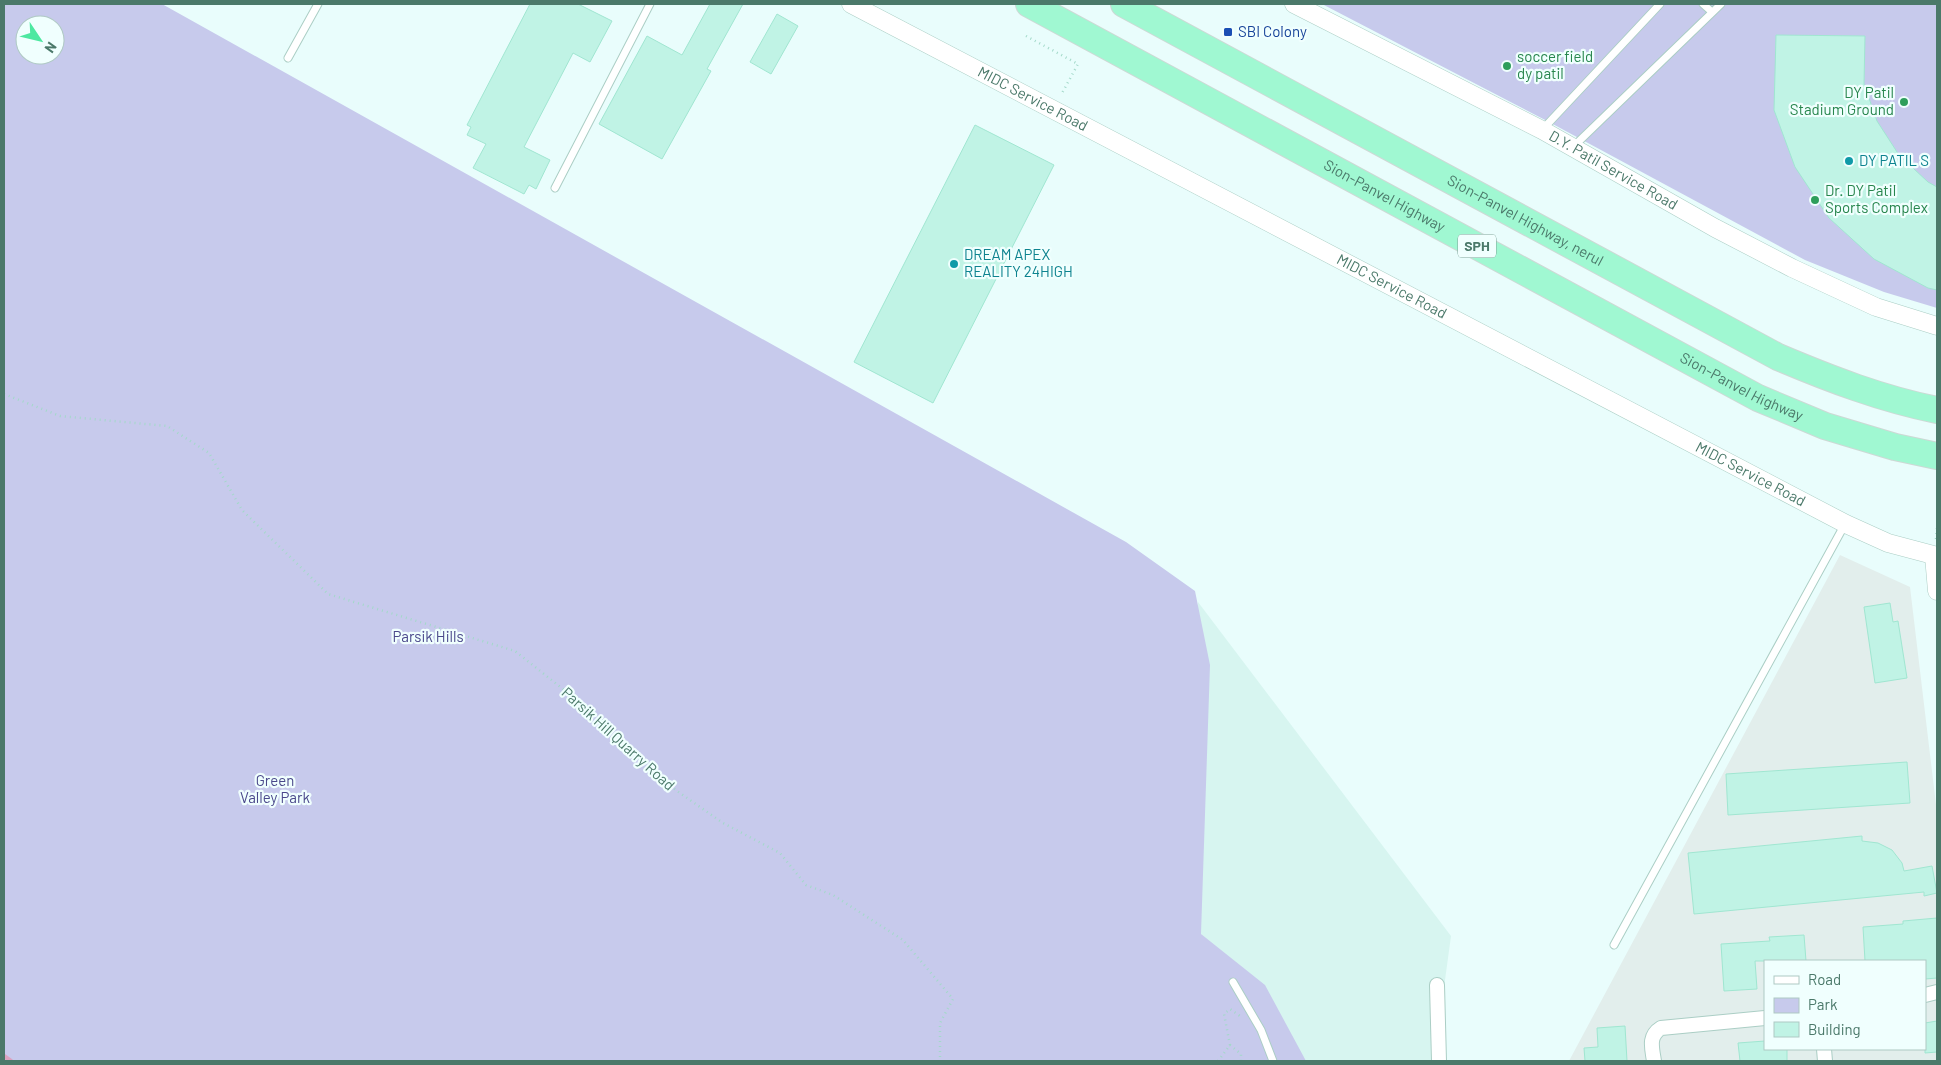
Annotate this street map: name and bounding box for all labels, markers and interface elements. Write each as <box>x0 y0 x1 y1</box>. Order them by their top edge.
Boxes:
north arrow <box>15 15 65 65</box>
place label: SBI Colony <box>1238 22 1307 40</box>
marker: SBI Colony <box>1222 26 1234 38</box>
text: N <box>41 39 61 56</box>
place label: soccer field dy patil <box>1517 47 1593 82</box>
marker: soccer field dy patil <box>1501 60 1513 72</box>
street label: MIDC Service Road <box>975 62 1091 134</box>
place label: DY Patil Stadium Ground <box>1790 83 1894 118</box>
marker: DY Patil Stadium Ground <box>1898 96 1910 108</box>
street label: D.Y. Patil Service Road <box>1546 126 1681 213</box>
place label: DY PATIL S <box>1859 151 1929 169</box>
street label: Sion-Panvel Highway <box>1321 155 1449 235</box>
marker: DY PATIL S <box>1843 155 1855 167</box>
street label: Sion-Panvel Highway, nerul <box>1445 170 1607 269</box>
place label: Dr. DY Patil Sports Complex <box>1825 181 1928 216</box>
marker: Dr. DY Patil Sports Complex <box>1809 194 1821 206</box>
road number: SPH <box>1458 235 1496 258</box>
place label: DREAM APEX REALITY 24HIGH <box>964 245 1073 280</box>
street label: MIDC Service Road <box>1334 250 1450 322</box>
marker: DREAM APEX REALITY 24HIGH <box>948 258 960 270</box>
street label: Sion-Panvel Highway <box>1677 348 1806 424</box>
street label: MIDC Service Road <box>1693 437 1809 509</box>
park label: Parsik Hills <box>392 627 464 645</box>
street label: Parsik Hill Quarry Road <box>558 683 679 794</box>
park label: Green Valley Park <box>240 771 310 806</box>
legend <box>1764 960 1926 1050</box>
text: Road <box>1808 970 1841 988</box>
text: Park <box>1808 995 1838 1013</box>
text: Building <box>1808 1020 1861 1038</box>

